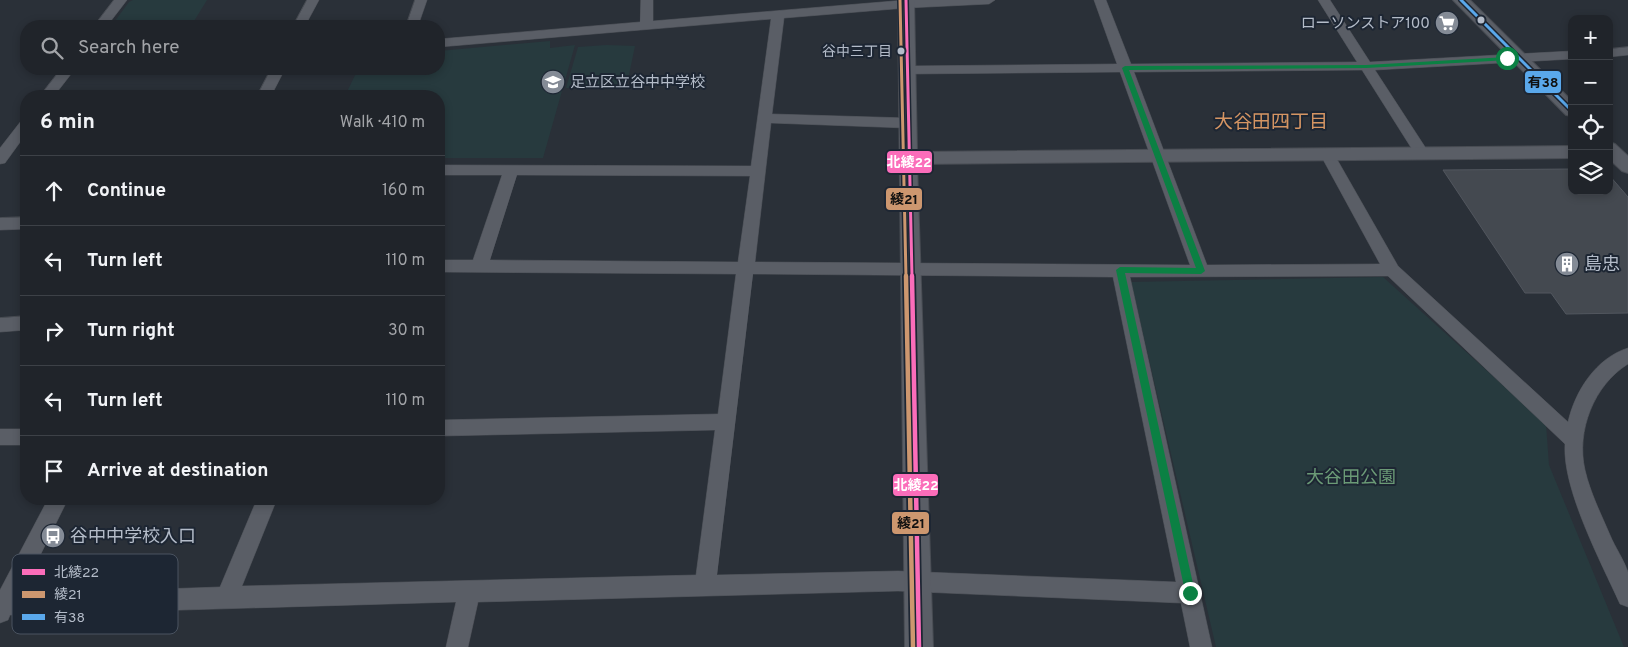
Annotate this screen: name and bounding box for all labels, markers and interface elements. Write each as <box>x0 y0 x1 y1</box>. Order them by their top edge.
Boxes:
supermarket icon: ローソンストア100 <box>1434 10 1460 36</box>
place label: ローソンストア100 <box>1301 15 1430 34</box>
unlabelled marker <box>1476 15 1486 25</box>
map controls <box>1568 15 1613 195</box>
button: + <box>1568 15 1613 60</box>
search box <box>20 20 445 75</box>
icon: search <box>38 34 66 62</box>
text: Search here <box>78 36 180 60</box>
place label: 谷中三丁目 <box>822 44 892 61</box>
marker: 谷中三丁目 <box>896 46 906 56</box>
route start <box>1496 47 1519 70</box>
button: − <box>1568 60 1613 105</box>
school or university icon: 足立区立谷中中学校 <box>540 69 566 95</box>
line badge: 有38 <box>1524 70 1562 94</box>
place label: 足立区立谷中中学校 <box>570 74 705 93</box>
text: 有38 <box>1527 75 1559 92</box>
button: locate <box>1568 105 1613 150</box>
text: 6 min <box>40 109 95 136</box>
district label: 大谷田四丁目 <box>1214 111 1328 135</box>
text: Walk · 410 m <box>340 113 425 133</box>
line badge: 北綾22 <box>886 150 933 174</box>
button: layers <box>1568 150 1613 195</box>
text: 北綾22 <box>886 155 932 172</box>
icon: ahead <box>40 177 68 205</box>
text: Continue <box>87 179 166 203</box>
text: 160 m <box>382 181 425 201</box>
line badge: 綾21 <box>885 187 923 211</box>
text: 綾21 <box>890 192 918 209</box>
icon: left <box>40 247 68 275</box>
text: Turn left <box>87 249 163 273</box>
text: 110 m <box>385 251 425 271</box>
building icon: 島忠 <box>1554 251 1580 277</box>
place label: 島忠 <box>1584 254 1620 277</box>
icon: right <box>40 317 68 345</box>
text: Turn right <box>87 319 175 343</box>
text: 30 m <box>388 321 425 341</box>
icon: left <box>40 387 68 415</box>
text: Turn left <box>87 389 163 413</box>
text: 110 m <box>385 391 425 411</box>
icon: arrive <box>40 457 68 485</box>
text: Arrive at destination <box>87 459 268 483</box>
park label: 大谷田公園 <box>1306 467 1396 490</box>
line badge: 北綾22 <box>892 473 939 497</box>
text: 北綾22 <box>893 478 939 495</box>
line badge: 綾21 <box>891 511 930 535</box>
text: 綾21 <box>897 516 925 533</box>
bus stop icon: 谷中中学校入口 <box>40 523 66 549</box>
place label: 谷中中学校入口 <box>70 526 196 549</box>
legend <box>12 554 178 634</box>
text: 北綾22 <box>54 564 99 582</box>
route end <box>1179 582 1202 605</box>
text: 綾21 <box>54 587 82 604</box>
text: 有38 <box>54 610 85 627</box>

